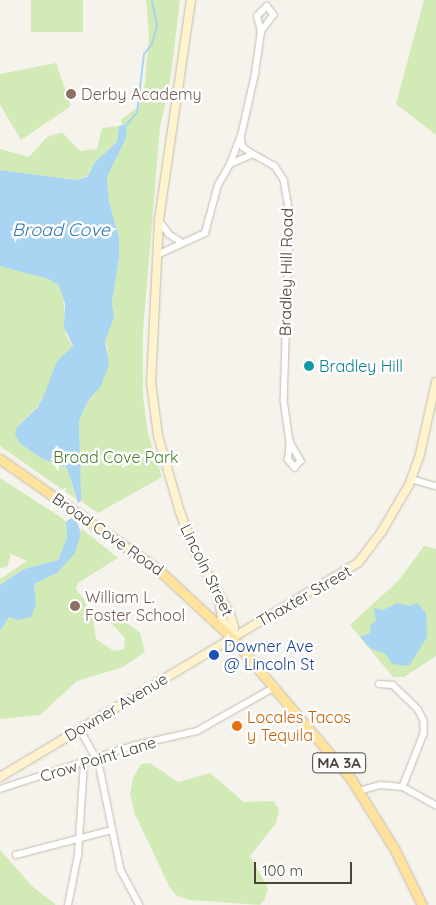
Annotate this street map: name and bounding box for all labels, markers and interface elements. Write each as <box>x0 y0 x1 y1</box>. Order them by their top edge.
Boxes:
place label: Derby Academy <box>81 84 202 104</box>
marker: Derby Academy <box>65 88 77 100</box>
street label: Bradley Hill Road <box>275 208 297 336</box>
water label: Broad Cove <box>12 219 110 241</box>
place label: Bradley Hill <box>319 356 403 376</box>
marker: Bradley Hill <box>303 360 315 372</box>
park label: Broad Cove Park <box>53 447 179 467</box>
street label: Broad Cove Road <box>49 489 167 579</box>
street label: Lincoln Street <box>176 521 238 619</box>
street label: Thaxter Street <box>253 561 355 631</box>
place label: William L. Foster School <box>85 587 185 625</box>
marker: William L. Foster School <box>69 600 81 612</box>
place label: Downer Ave @ Lincoln St <box>224 636 315 674</box>
marker: Downer Ave @ Lincoln St <box>208 649 220 661</box>
street label: Downer Avenue <box>61 669 171 745</box>
place label: Locales Tacos y Tequila <box>247 707 351 745</box>
marker: Locales Tacos y Tequila <box>231 720 243 732</box>
street label: Crow Point Lane <box>38 732 158 786</box>
road number: MA 3A <box>312 750 366 776</box>
scale bar <box>256 852 354 884</box>
text: 100 m <box>262 861 303 880</box>

